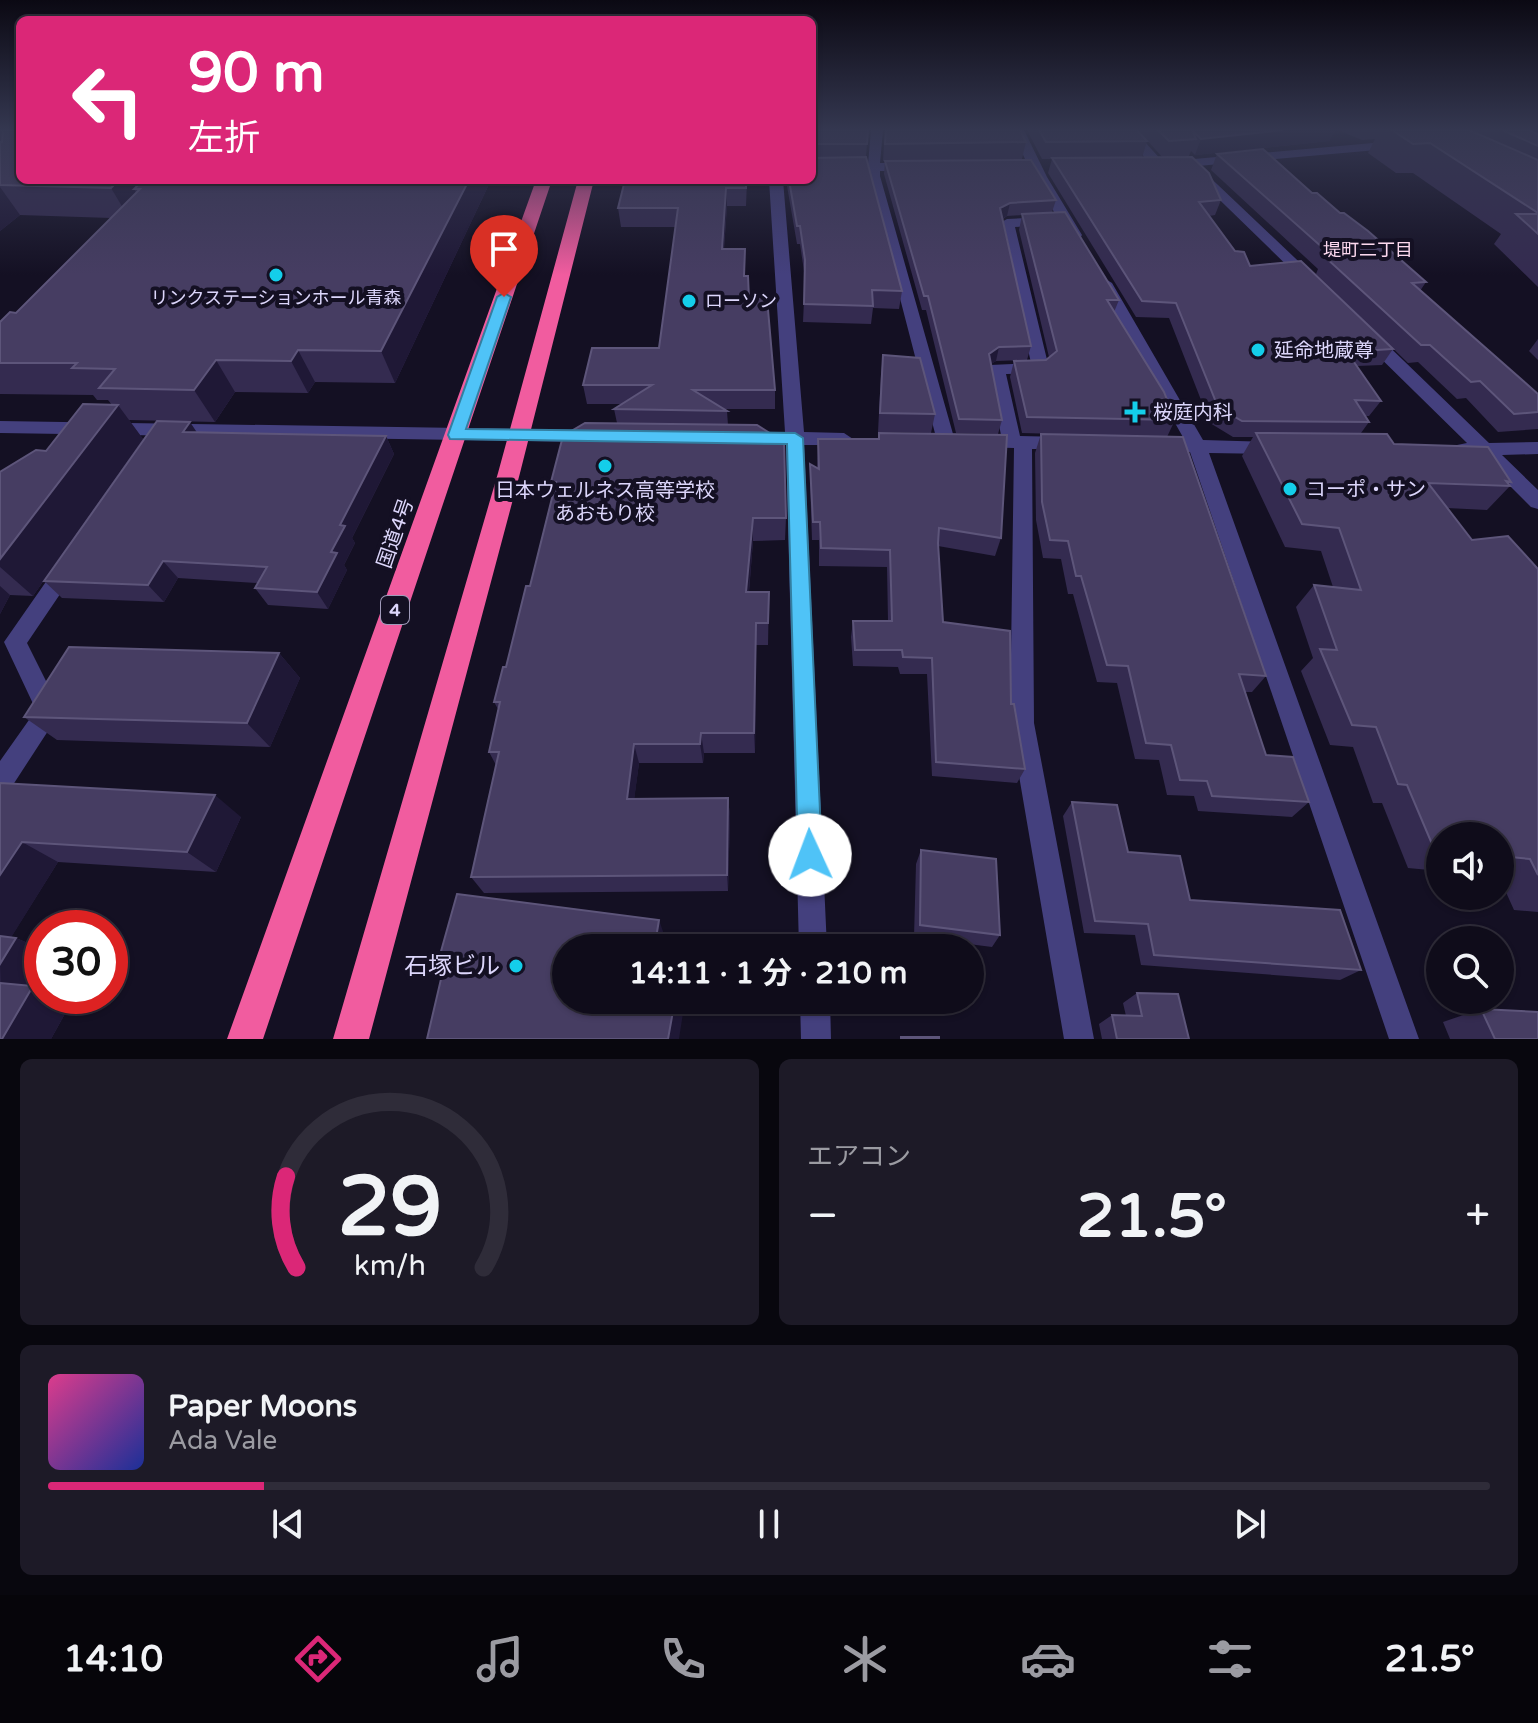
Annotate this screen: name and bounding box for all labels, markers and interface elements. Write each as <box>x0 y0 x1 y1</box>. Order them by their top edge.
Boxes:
text: 90 m <box>188 40 324 107</box>
icon: left <box>56 48 160 152</box>
text: 左折 <box>188 117 260 160</box>
pin <box>470 215 538 297</box>
icon: arrive <box>482 227 526 271</box>
district label: 堤町二丁目 <box>1323 239 1413 261</box>
marker: リンクステーションホール青森 <box>267 266 285 284</box>
place label: リンクステーションホール青森 <box>150 287 402 309</box>
place label: ローソン <box>705 290 777 312</box>
marker: ローソン <box>680 292 698 310</box>
place label: 延命地蔵尊 <box>1274 339 1374 363</box>
marker: 延命地蔵尊 <box>1249 341 1267 359</box>
marker: 桜庭内科 <box>1124 401 1146 423</box>
place label: 桜庭内科 <box>1153 401 1233 425</box>
marker: 日本ウェルネス高等学校 あおもり校 <box>596 457 614 475</box>
place label: コーポ・サン <box>1306 478 1426 502</box>
place label: 日本ウェルネス高等学校 あおもり校 <box>495 479 715 526</box>
marker: コーポ・サン <box>1281 480 1299 498</box>
street label: 国道4号 <box>373 495 419 572</box>
road number: 4 <box>381 596 409 624</box>
position arrow <box>768 813 852 897</box>
map controls <box>1426 822 1514 1014</box>
button: sound <box>1426 822 1514 910</box>
speed limit sign: 30 <box>24 910 128 1014</box>
button: search <box>1426 926 1514 1014</box>
place label: 石塚ビル <box>404 952 500 981</box>
text: 14:11 · 1 分 · 210 m <box>629 955 907 992</box>
marker: 石塚ビル <box>507 957 525 975</box>
text: エアコン <box>807 1141 911 1172</box>
text: 29 <box>337 1158 442 1258</box>
text: 21.5° <box>1077 1181 1227 1253</box>
text: − <box>807 1190 838 1243</box>
text: + <box>1465 1190 1490 1243</box>
text: km/h <box>354 1249 425 1283</box>
text: Paper Moons <box>168 1388 357 1425</box>
text: Ada Vale <box>168 1425 277 1456</box>
icon: previous <box>266 1502 310 1546</box>
icon: pause <box>747 1502 791 1546</box>
icon: next <box>1228 1502 1272 1546</box>
icon: directions <box>290 1631 346 1687</box>
icon: music <box>472 1631 528 1687</box>
icon: phone <box>655 1631 711 1687</box>
icon: climate <box>837 1631 893 1687</box>
icon: car <box>1020 1631 1076 1687</box>
icon: filters <box>1202 1631 1258 1687</box>
text: 14:10 <box>63 1638 163 1681</box>
text: 21.5° <box>1385 1638 1475 1681</box>

